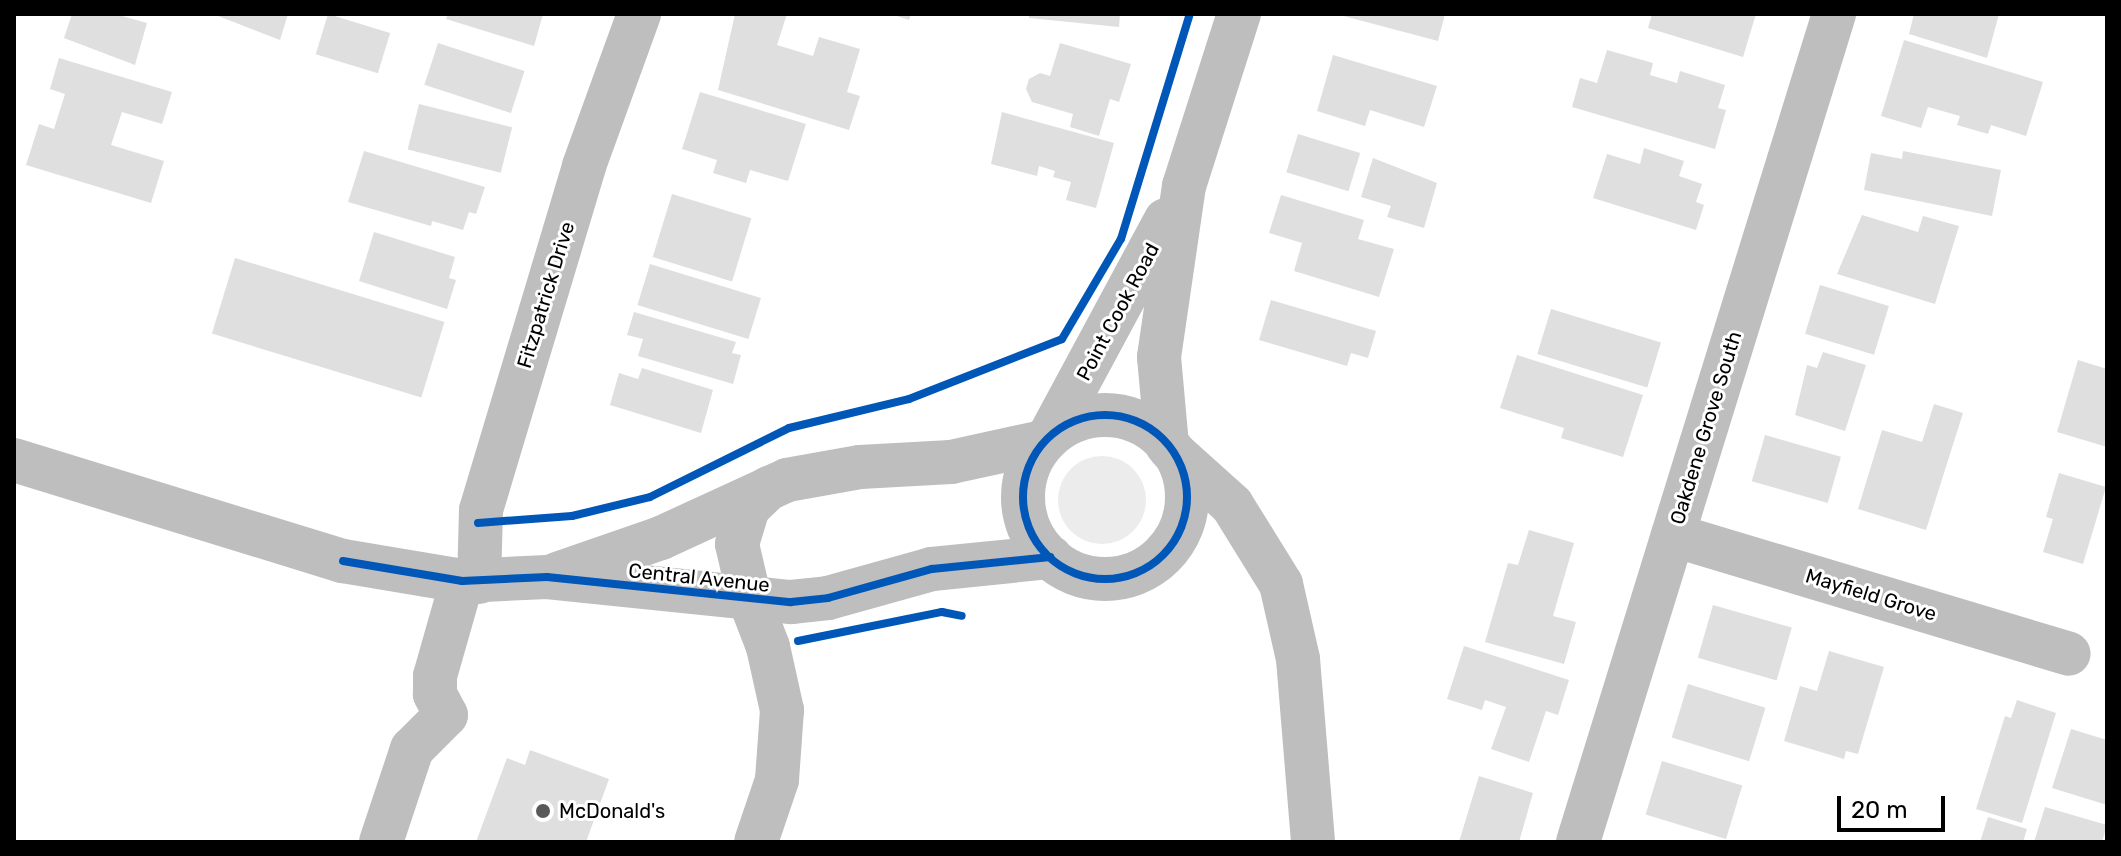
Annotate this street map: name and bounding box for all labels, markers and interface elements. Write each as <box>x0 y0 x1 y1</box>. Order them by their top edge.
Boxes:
street label: Fitzpatrick Drive <box>512 219 580 371</box>
street label: Point Cook Road <box>1072 239 1164 385</box>
street label: Oakdene Grove South <box>1665 329 1747 527</box>
street label: Central Avenue <box>627 559 771 597</box>
street label: Mayfield Grove <box>1803 564 1939 626</box>
scale bar <box>1841 780 1949 830</box>
text: 20 m <box>1851 796 1908 824</box>
place label: McDonald's <box>559 799 665 823</box>
marker: McDonald's <box>534 802 552 820</box>

